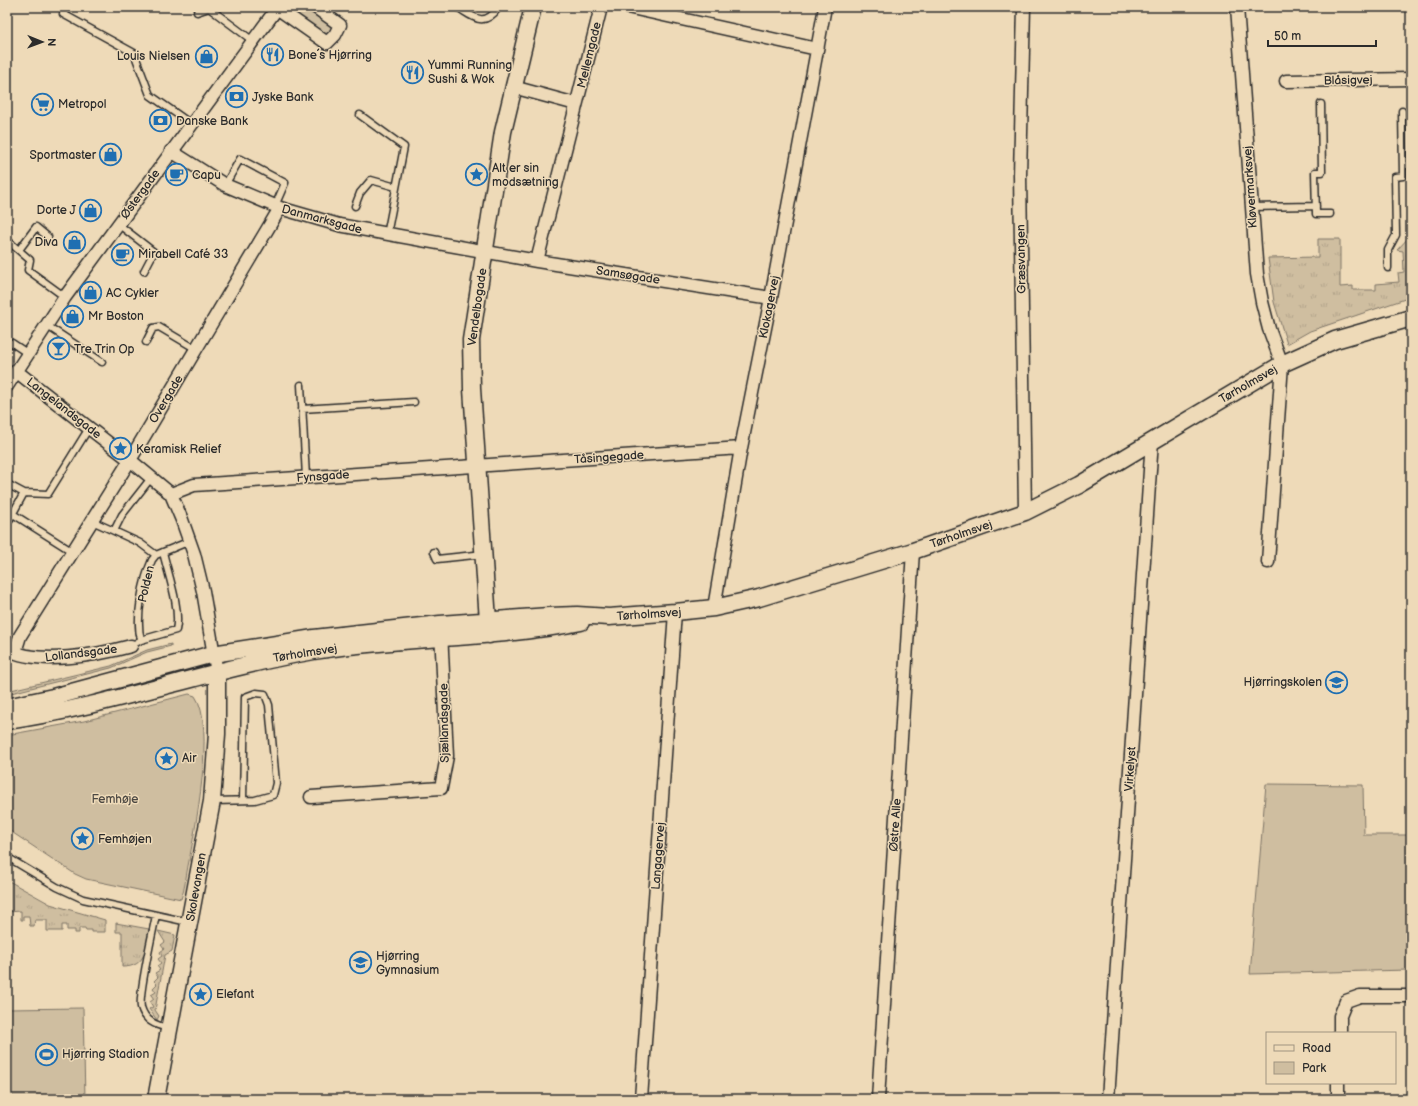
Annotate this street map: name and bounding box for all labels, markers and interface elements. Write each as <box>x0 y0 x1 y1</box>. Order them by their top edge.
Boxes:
street label: Mellemgade <box>574 21 605 90</box>
north arrow <box>22 22 62 62</box>
scale bar <box>1268 22 1376 48</box>
text: 50 m <box>1274 29 1301 44</box>
text: N <box>45 38 58 46</box>
restaurant icon: Bone´s Hjørring <box>260 42 286 68</box>
shop icon: Louis Nielsen <box>193 43 219 69</box>
place label: Bone´s Hjørring <box>288 48 372 63</box>
place label: Louis Nielsen <box>117 49 190 64</box>
place label: Yummi Running Sushi & Wok <box>427 58 512 87</box>
restaurant icon: Yummi Running Sushi & Wok <box>400 59 426 85</box>
street label: Blåsigvej <box>1323 73 1373 88</box>
bank icon: Jyske Bank <box>224 84 250 110</box>
place label: Jyske Bank <box>252 90 314 105</box>
supermarket icon: Metropol <box>29 91 55 117</box>
place label: Metropol <box>58 97 107 112</box>
bank icon: Danske Bank <box>147 108 173 134</box>
place label: Danske Bank <box>176 114 248 129</box>
shop icon: Sportmaster <box>98 142 124 168</box>
street label: Kløvermarksvej <box>1240 145 1261 229</box>
place label: Sportmaster <box>29 148 97 163</box>
place label: Alt er sin modsætning <box>492 161 559 190</box>
cafe icon: Capu <box>164 162 190 188</box>
place icon: Alt er sin modsætning <box>464 162 490 188</box>
street label: Østergade <box>117 167 163 222</box>
place label: Capu <box>192 168 221 183</box>
shop icon: Dorte J <box>78 197 104 223</box>
street label: Danmarksgade <box>280 202 364 237</box>
place label: Dorte J <box>37 203 77 218</box>
street label: Græsvangen <box>1013 224 1030 294</box>
shop icon: Diva <box>61 229 87 255</box>
place label: Diva <box>34 235 58 250</box>
cafe icon: Mirabell Café 33 <box>110 241 136 267</box>
place label: Mirabell Café 33 <box>138 247 228 262</box>
street label: Samsøgade <box>595 263 661 288</box>
street label: Vendelbogade <box>465 267 490 347</box>
street label: Klokagervej <box>756 274 783 340</box>
shop icon: AC Cykler <box>78 280 104 306</box>
place label: AC Cykler <box>106 286 159 301</box>
shop icon: Mr Boston <box>60 303 86 329</box>
place label: Mr Boston <box>88 309 144 324</box>
bar icon: Tre Trin Op <box>45 336 71 362</box>
place label: Tre Trin Op <box>74 342 135 357</box>
street label: Tørholmsvej <box>1217 362 1280 407</box>
street label: Overgade <box>146 372 187 426</box>
street label: Langelandsgade <box>23 375 104 442</box>
place icon: Keramisk Relief <box>108 436 134 462</box>
place label: Keramisk Relief <box>136 442 222 457</box>
street label: Tåsingegade <box>574 448 645 467</box>
street label: Fynsgade <box>296 467 350 486</box>
street label: Tørholmsvej <box>928 517 994 552</box>
street label: Polden <box>135 564 158 604</box>
street label: Tørholmsvej <box>616 605 682 624</box>
street label: Tørholmsvej <box>272 641 338 666</box>
street label: Lollandsgade <box>44 642 118 665</box>
school or university icon: Hjørringskolen <box>1324 669 1350 695</box>
place label: Hjørringskolen <box>1244 675 1322 690</box>
street label: Sjællandsgade <box>436 683 453 763</box>
place icon: Air <box>153 745 179 771</box>
street label: Virkelyst <box>1121 746 1140 792</box>
place label: Air <box>182 751 197 766</box>
park label: Femhøje <box>92 792 138 807</box>
street label: Østre Alle <box>886 798 905 852</box>
street label: Langagervej <box>649 822 668 890</box>
place icon: Femhøjen <box>70 826 96 852</box>
place label: Femhøjen <box>98 832 152 847</box>
street label: Skolevangen <box>183 851 210 923</box>
place label: Hjørring Gymnasium <box>376 949 439 978</box>
school or university icon: Hjørring Gymnasium <box>348 950 374 976</box>
place icon: Elefant <box>187 981 213 1007</box>
place label: Elefant <box>216 987 254 1002</box>
legend <box>1266 1032 1396 1084</box>
sports icon: Hjørring Stadion <box>33 1041 59 1067</box>
text: Road <box>1302 1041 1331 1056</box>
place label: Hjørring Stadion <box>62 1047 149 1062</box>
text: Park <box>1302 1061 1326 1076</box>

